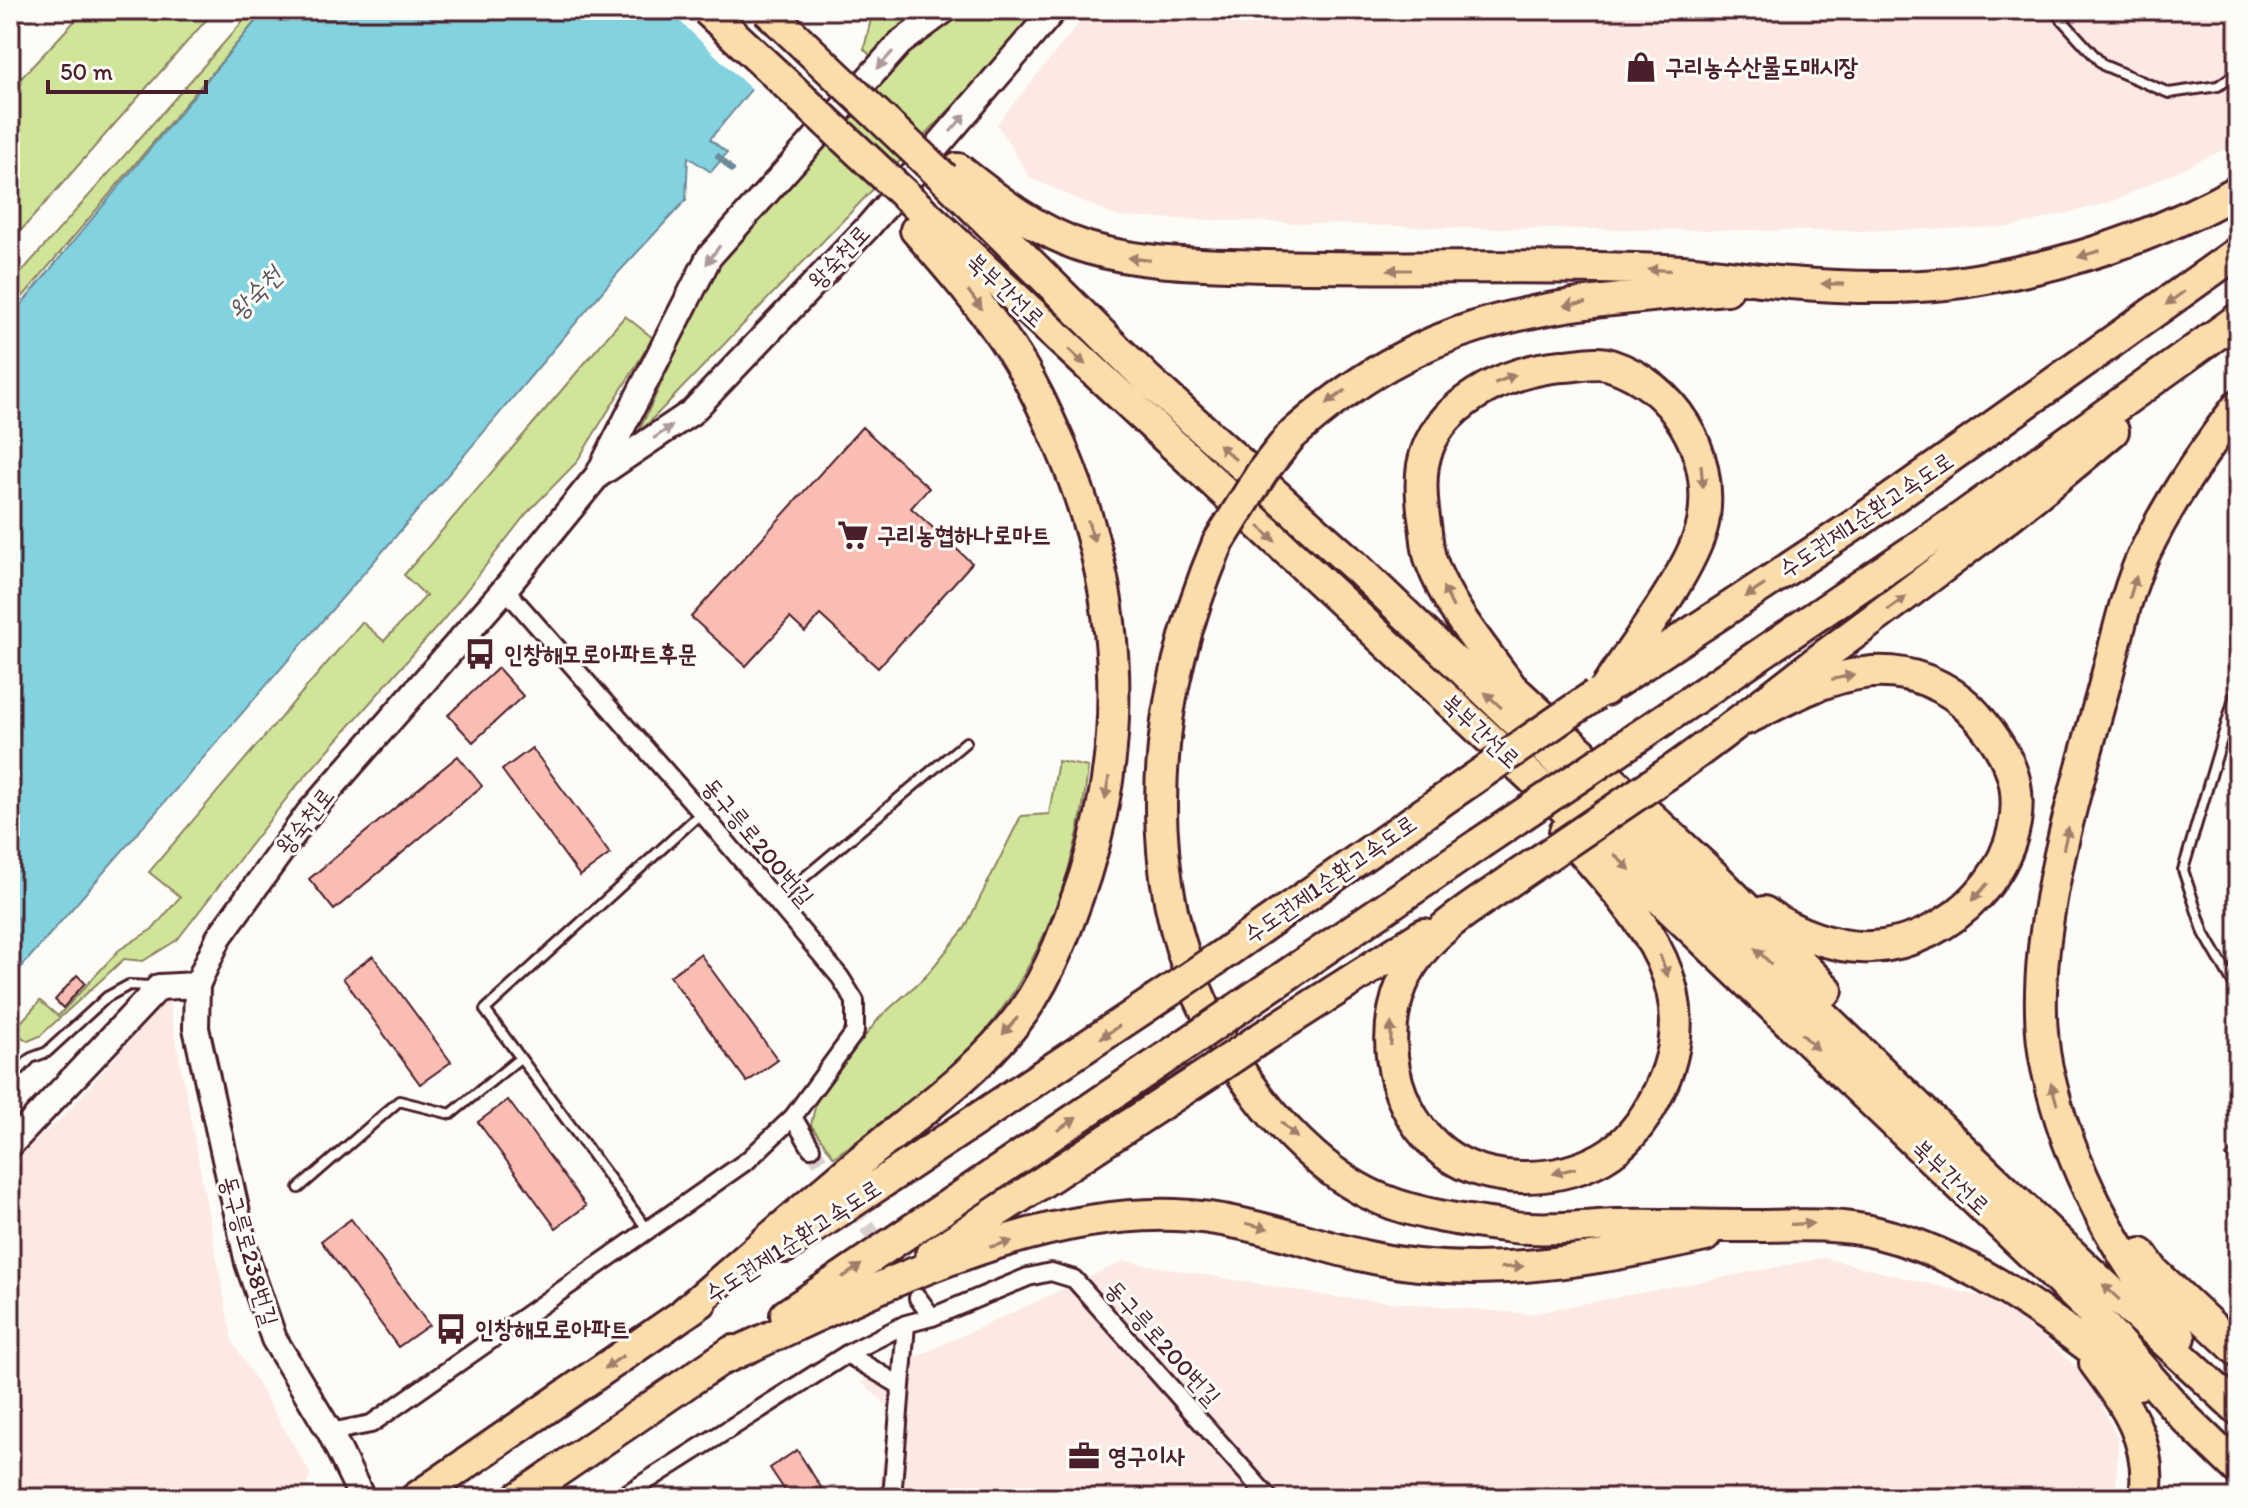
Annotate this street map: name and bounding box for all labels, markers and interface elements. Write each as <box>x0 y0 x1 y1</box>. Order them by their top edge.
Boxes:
scale bar <box>48 44 206 94</box>
one-way arrow <box>877 49 894 69</box>
shop icon: 구리농수산물도매시장 <box>1624 50 1658 84</box>
place label: 구리농수산물도매시장 <box>1665 52 1859 81</box>
text: 50 m <box>60 57 113 86</box>
one-way arrow <box>949 113 966 133</box>
street label: 왕숙천로 <box>802 219 876 295</box>
one-way arrow <box>706 244 721 265</box>
street label: 북부간선로 <box>961 246 1052 333</box>
one-way arrow <box>2077 248 2101 261</box>
one-way arrow <box>1127 252 1152 265</box>
water label: 왕숙천 <box>221 257 291 327</box>
one-way arrow <box>1646 263 1671 276</box>
one-way arrow <box>1386 264 1411 276</box>
one-way arrow <box>1820 278 1845 290</box>
one-way arrow <box>2164 289 2185 305</box>
one-way arrow <box>967 290 982 311</box>
one-way arrow <box>1562 298 1587 311</box>
one-way arrow <box>1067 347 1086 365</box>
one-way arrow <box>1493 373 1517 386</box>
one-way arrow <box>1326 389 1347 405</box>
one-way arrow <box>652 424 673 439</box>
one-way arrow <box>1218 443 1237 461</box>
street label: 수도권제1순환고속도로 <box>1773 445 1959 584</box>
one-way arrow <box>1696 463 1709 488</box>
supermarket icon: 구리농협하나로마트 <box>836 518 870 552</box>
one-way arrow <box>1085 519 1098 543</box>
place label: 구리농협하나로마트 <box>877 520 1051 549</box>
one-way arrow <box>1257 524 1276 542</box>
one-way arrow <box>2127 574 2140 598</box>
one-way arrow <box>1744 583 1766 597</box>
one-way arrow <box>1441 585 1455 609</box>
one-way arrow <box>1886 596 1907 612</box>
bus stop icon: 인창해모로아파트후문 <box>463 637 497 671</box>
place label: 인창해모로아파트후문 <box>504 639 697 668</box>
one-way arrow <box>1831 670 1856 683</box>
street label: 북부간선로 <box>1436 687 1527 774</box>
one-way arrow <box>1484 691 1503 709</box>
street label: 동구릉로200번길 <box>696 772 820 912</box>
one-way arrow <box>1100 776 1113 801</box>
street label: 왕숙천로 <box>269 781 340 860</box>
street label: 수도권제1순환고속도로 <box>1238 808 1422 949</box>
one-way arrow <box>2060 825 2073 850</box>
one-way arrow <box>1612 853 1631 871</box>
one-way arrow <box>1972 881 1989 901</box>
one-way arrow <box>1754 947 1773 966</box>
one-way arrow <box>1658 954 1671 978</box>
one-way arrow <box>1002 1016 1019 1036</box>
one-way arrow <box>1385 1021 1397 1046</box>
one-way arrow <box>1099 1024 1120 1039</box>
one-way arrow <box>1800 1032 1819 1051</box>
one-way arrow <box>2047 1082 2060 1106</box>
one-way arrow <box>1057 1117 1078 1132</box>
one-way arrow <box>1279 1121 1298 1139</box>
street label: 북부간선로 <box>1907 1133 1996 1221</box>
one-way arrow <box>1552 1165 1577 1178</box>
street label: 동구릉로238번길 <box>214 1172 285 1329</box>
street label: 수도권제1순환고속도로 <box>699 1173 886 1308</box>
one-way arrow <box>1790 1218 1815 1231</box>
one-way arrow <box>1245 1220 1270 1233</box>
one-way arrow <box>990 1237 1014 1250</box>
one-way arrow <box>1500 1260 1525 1273</box>
one-way arrow <box>842 1263 863 1278</box>
street label: 동구릉로200번길 <box>1100 1274 1227 1411</box>
one-way arrow <box>2102 1283 2121 1301</box>
bus stop icon: 인창해모로아파트 <box>434 1312 468 1346</box>
place label: 인창해모로아파트 <box>475 1314 630 1343</box>
one-way arrow <box>603 1354 624 1369</box>
office icon: 영구이사 <box>1067 1439 1101 1473</box>
place label: 영구이사 <box>1108 1441 1185 1470</box>

